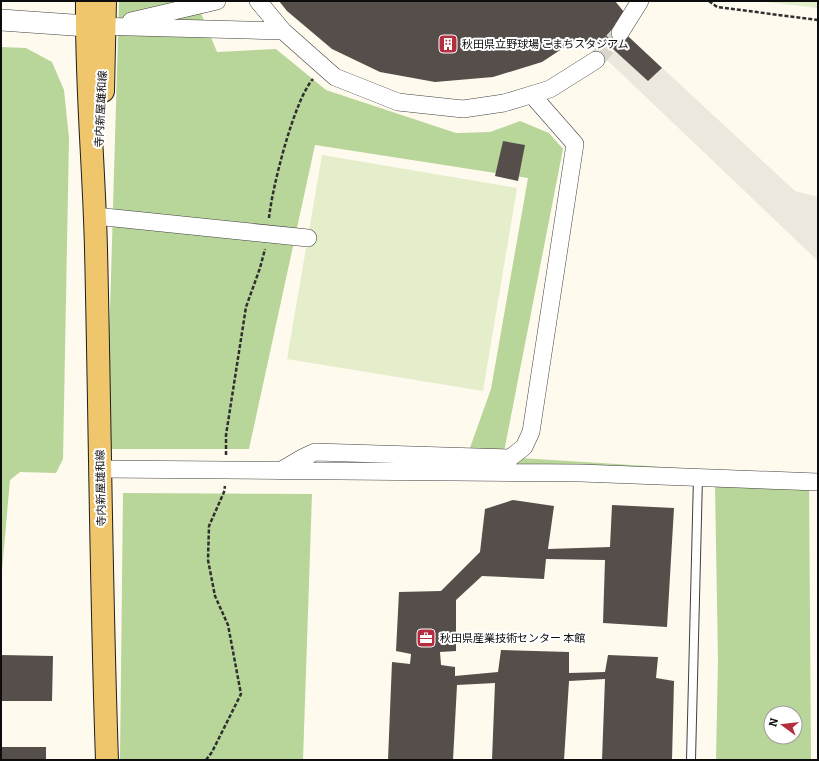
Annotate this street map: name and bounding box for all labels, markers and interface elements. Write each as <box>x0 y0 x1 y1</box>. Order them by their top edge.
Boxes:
building icon: 秋田県立野球場 こまちスタジアム <box>437 33 459 55</box>
place label: 秋田県立野球場 こまちスタジアム <box>462 38 628 51</box>
street label: 寺内新屋雄和線 <box>92 70 110 148</box>
street label: 寺内新屋雄和線 <box>94 449 108 527</box>
office icon: 秋田県産業技術センター 本館 <box>415 627 437 649</box>
place label: 秋田県産業技術センター 本館 <box>440 632 585 645</box>
north arrow <box>763 705 803 745</box>
text: N <box>766 716 781 728</box>

